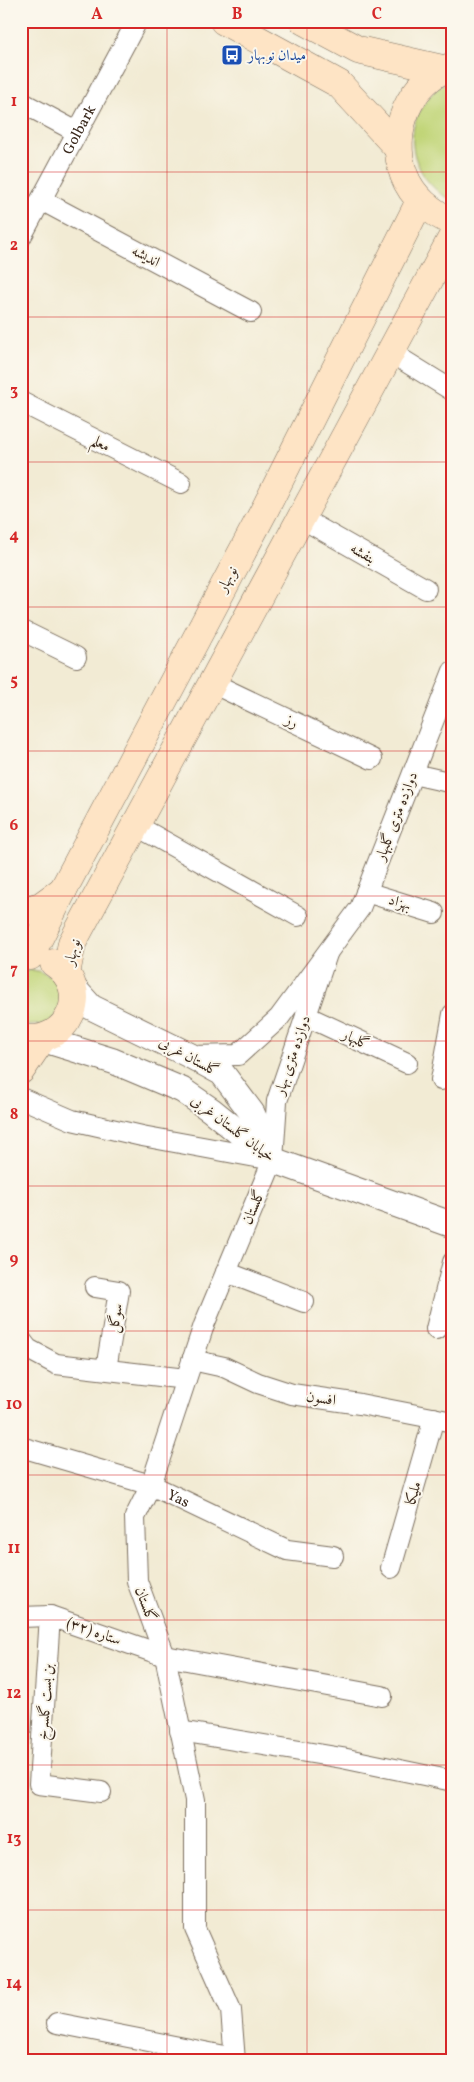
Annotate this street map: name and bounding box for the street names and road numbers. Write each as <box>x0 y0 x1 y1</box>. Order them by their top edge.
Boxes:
street label: Golbark <box>58 102 102 159</box>
street label: اندیشه <box>127 241 163 273</box>
street label: معلم <box>86 431 113 461</box>
street label: بنفشه <box>346 539 379 570</box>
street label: نوبهار <box>212 563 244 598</box>
street label: رز <box>280 709 301 734</box>
street label: دوازده متری گلبهار <box>370 769 424 866</box>
street label: بهزاد <box>385 890 414 917</box>
street label: نوبهار <box>59 937 87 970</box>
street label: دوازده متری بهار <box>269 1013 317 1100</box>
street label: گلبهار <box>336 1024 372 1056</box>
street label: گلستان غربی <box>155 1032 222 1082</box>
street label: خیابان گلستان غربی <box>186 1091 278 1168</box>
street label: گلستان <box>238 1187 271 1228</box>
street label: سوگل <box>104 1302 129 1335</box>
street label: افسون <box>304 1387 337 1412</box>
street label: ملیکا <box>401 1479 428 1507</box>
street label: Yas <box>163 1485 193 1514</box>
street label: گلستان <box>128 1584 161 1625</box>
street label: ستاره (۳۲) <box>63 1613 124 1652</box>
street label: بن بست گلسرخ <box>33 1663 61 1741</box>

